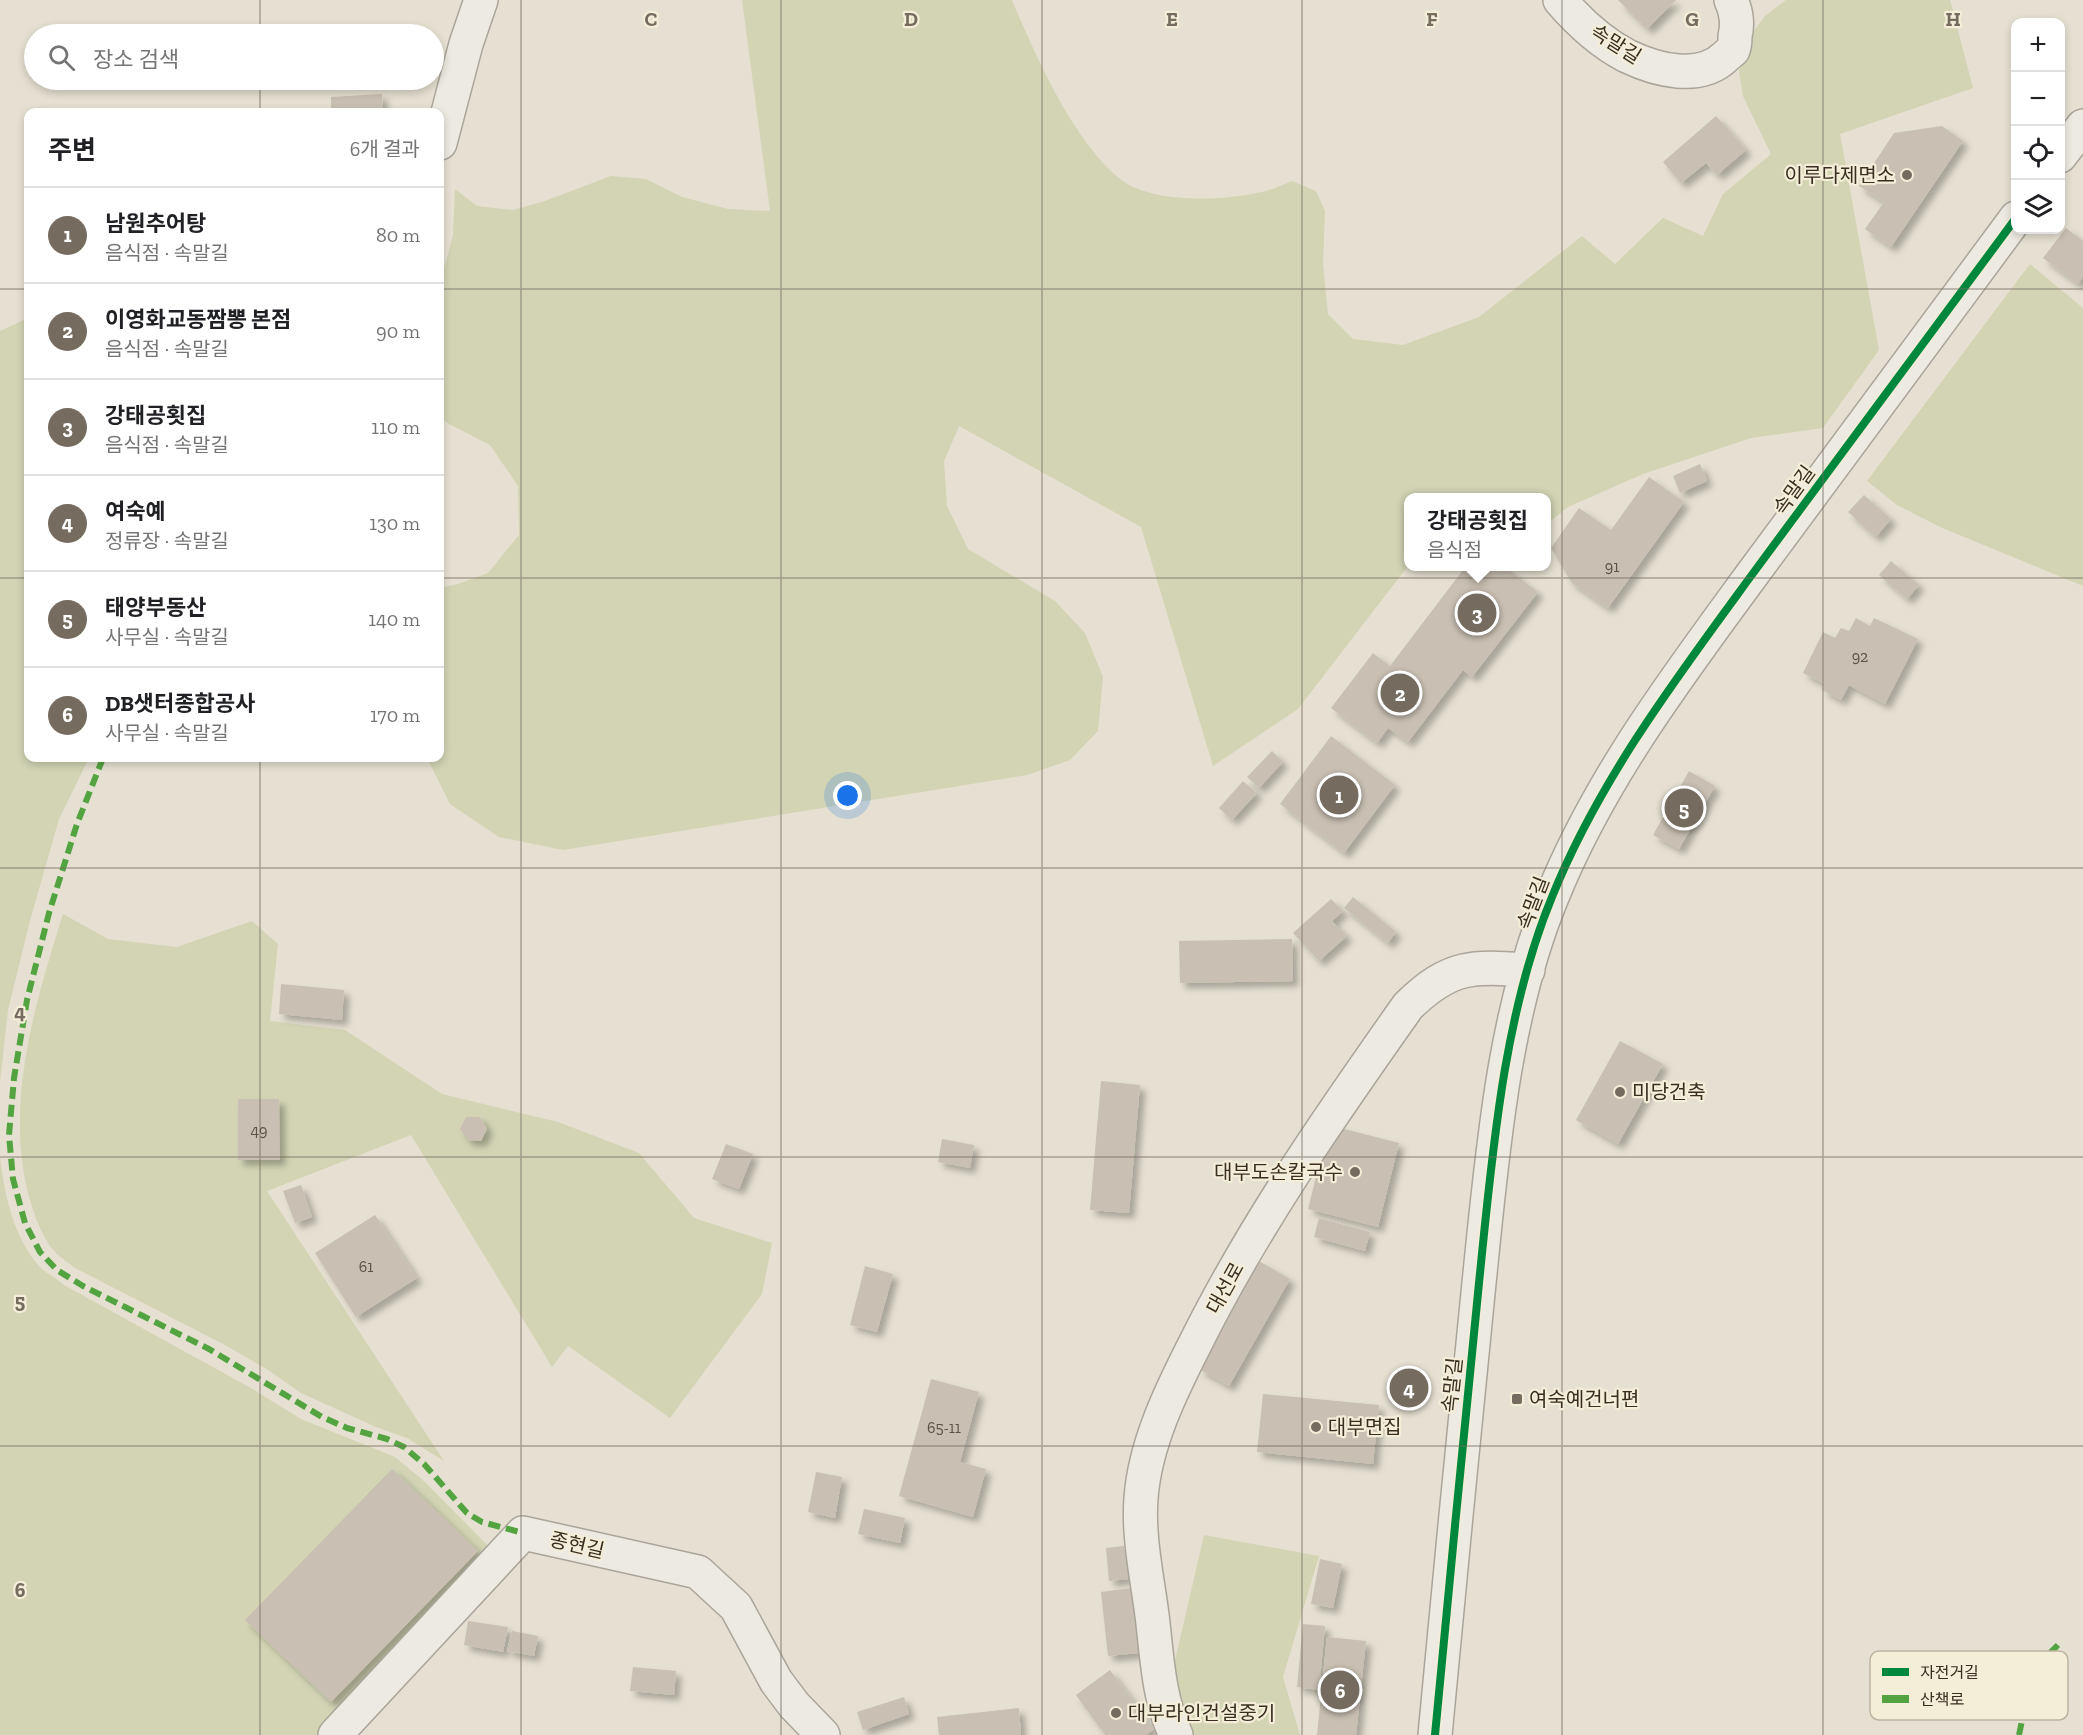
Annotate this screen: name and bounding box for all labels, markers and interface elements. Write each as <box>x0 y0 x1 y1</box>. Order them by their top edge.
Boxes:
text: C <box>645 7 658 31</box>
text: D <box>904 7 918 31</box>
text: E <box>1166 7 1178 31</box>
text: F <box>1426 7 1438 31</box>
text: G <box>1685 7 1699 31</box>
text: H <box>1945 7 1961 31</box>
map controls <box>2011 18 2065 234</box>
button: + <box>2011 18 2065 72</box>
street label: 속말길 <box>1586 19 1646 69</box>
search box <box>24 24 444 90</box>
icon: search <box>45 41 78 74</box>
text: 장소 검색 <box>93 46 179 73</box>
button: − <box>2011 72 2065 126</box>
button: locate <box>2011 126 2065 180</box>
text: 주변 <box>48 134 96 166</box>
text: 6개 결과 <box>350 137 420 161</box>
place label: 이루다제면소 <box>1785 163 1895 187</box>
marker: 이루다제면소 <box>1900 168 1914 182</box>
button: layers <box>2011 180 2065 234</box>
text: 남원추어탕 <box>105 210 206 237</box>
text: 1 <box>63 223 72 247</box>
text: 80 m <box>376 223 420 247</box>
text: 음식점 · 속말길 <box>105 241 229 265</box>
text: 이영화교동짬뽕 본점 <box>105 306 291 333</box>
text: 2 <box>62 319 73 343</box>
text: 90 m <box>376 319 420 343</box>
text: 음식점 · 속말길 <box>105 337 229 361</box>
text: 강태공횟집 <box>105 402 206 429</box>
text: 3 <box>62 415 73 439</box>
text: 110 m <box>371 415 420 439</box>
text: 음식점 · 속말길 <box>105 433 229 457</box>
street label: 속말길 <box>1768 461 1820 519</box>
popup <box>1404 493 1551 571</box>
text: 여숙예 <box>105 498 166 525</box>
text: 강태공횟집 <box>1427 507 1528 534</box>
text: 4 <box>62 511 73 535</box>
text: 130 m <box>369 511 420 535</box>
text: 정류장 · 속말길 <box>105 529 229 553</box>
text: 음식점 <box>1427 538 1482 562</box>
house number: 91 <box>1605 557 1619 576</box>
pin: 3 <box>1458 590 1496 636</box>
text: 태양부동산 <box>105 594 206 621</box>
text: 5 <box>62 607 73 631</box>
text: 140 m <box>368 607 420 631</box>
text: 사무실 · 속말길 <box>105 625 229 649</box>
house number: 92 <box>1852 647 1868 666</box>
pin: 2 <box>1380 670 1420 716</box>
text: DB샛터종합공사 <box>105 690 255 717</box>
text: 6 <box>62 703 73 727</box>
text: 170 m <box>370 703 420 727</box>
text: 사무실 · 속말길 <box>105 721 229 745</box>
pin: 1 <box>1320 772 1358 818</box>
your location <box>833 781 862 810</box>
pin: 5 <box>1664 786 1704 830</box>
street label: 속말길 <box>1512 873 1554 933</box>
text: 4 <box>14 1000 26 1024</box>
place label: 미당건축 <box>1632 1080 1706 1104</box>
marker: 미당건축 <box>1613 1085 1627 1099</box>
house number: 49 <box>250 1121 268 1140</box>
place label: 대부도손칼국수 <box>1214 1160 1343 1184</box>
marker: 대부도손칼국수 <box>1348 1165 1362 1179</box>
house number: 61 <box>359 1257 373 1276</box>
street label: 대선로 <box>1201 1258 1249 1318</box>
text: 5 <box>15 1289 25 1313</box>
street label: 속말길 <box>1437 1356 1467 1414</box>
pin: 4 <box>1390 1366 1428 1410</box>
place label: 여숙예건너편 <box>1529 1387 1639 1411</box>
marker: 여숙예건너편 <box>1510 1392 1524 1406</box>
place label: 대부면집 <box>1328 1415 1402 1439</box>
house number: 65-11 <box>927 1418 961 1437</box>
marker: 대부면집 <box>1309 1420 1323 1434</box>
street label: 종현길 <box>547 1527 607 1563</box>
text: 6 <box>15 1578 26 1602</box>
legend <box>1870 1651 2068 1720</box>
text: 자전거길 <box>1920 1663 1979 1682</box>
pin: 6 <box>1320 1668 1360 1712</box>
text: 산책로 <box>1920 1690 1964 1709</box>
place label: 대부라인건설중기 <box>1128 1701 1275 1725</box>
marker: 대부라인건설중기 <box>1109 1706 1123 1720</box>

